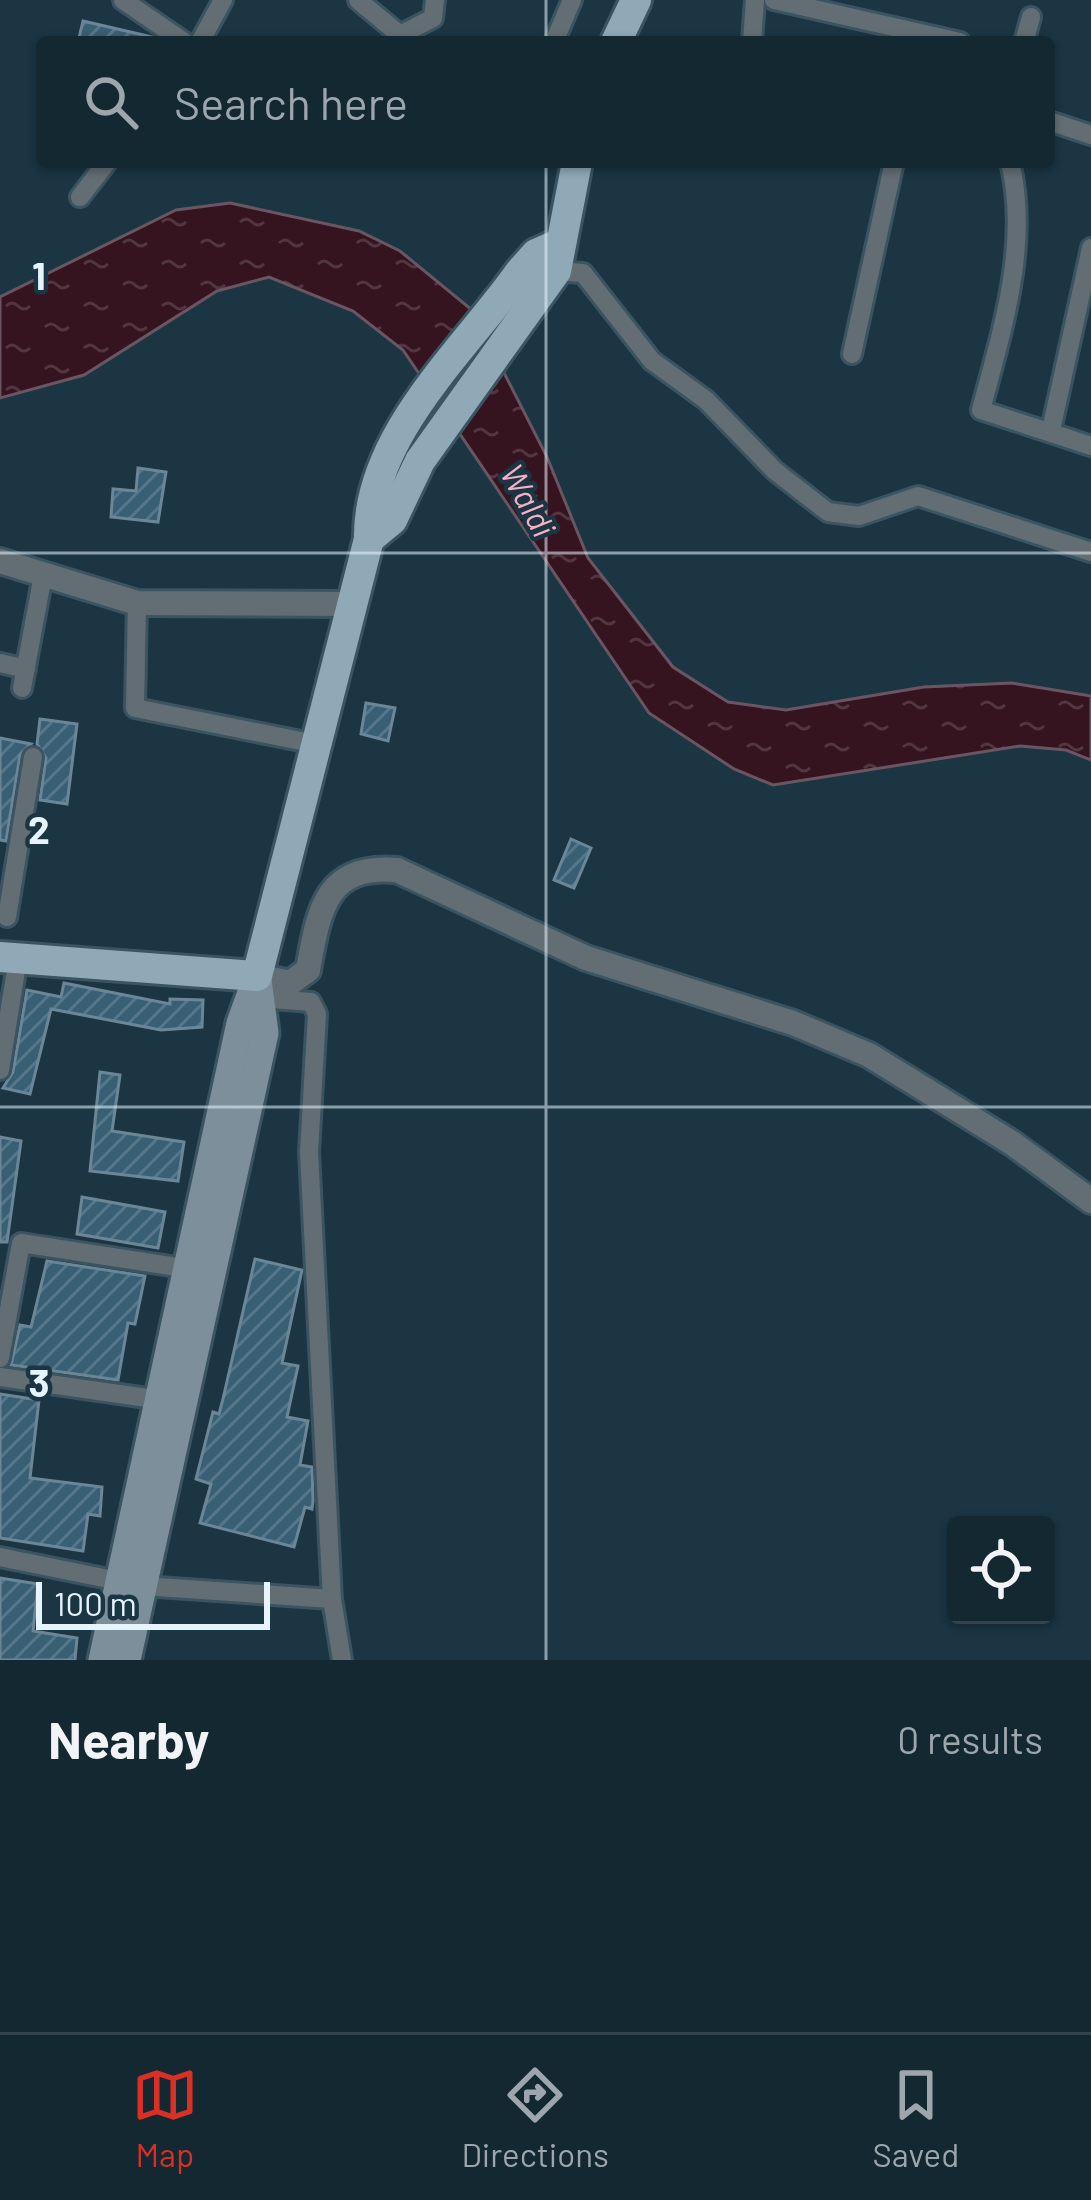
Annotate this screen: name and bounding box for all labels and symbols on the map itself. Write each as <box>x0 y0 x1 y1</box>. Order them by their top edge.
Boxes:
text: 1 <box>32 251 46 298</box>
water label: Waldi <box>493 457 565 543</box>
text: 2 <box>28 805 50 852</box>
text: 3 <box>28 1358 50 1405</box>
scale bar <box>36 1576 270 1629</box>

